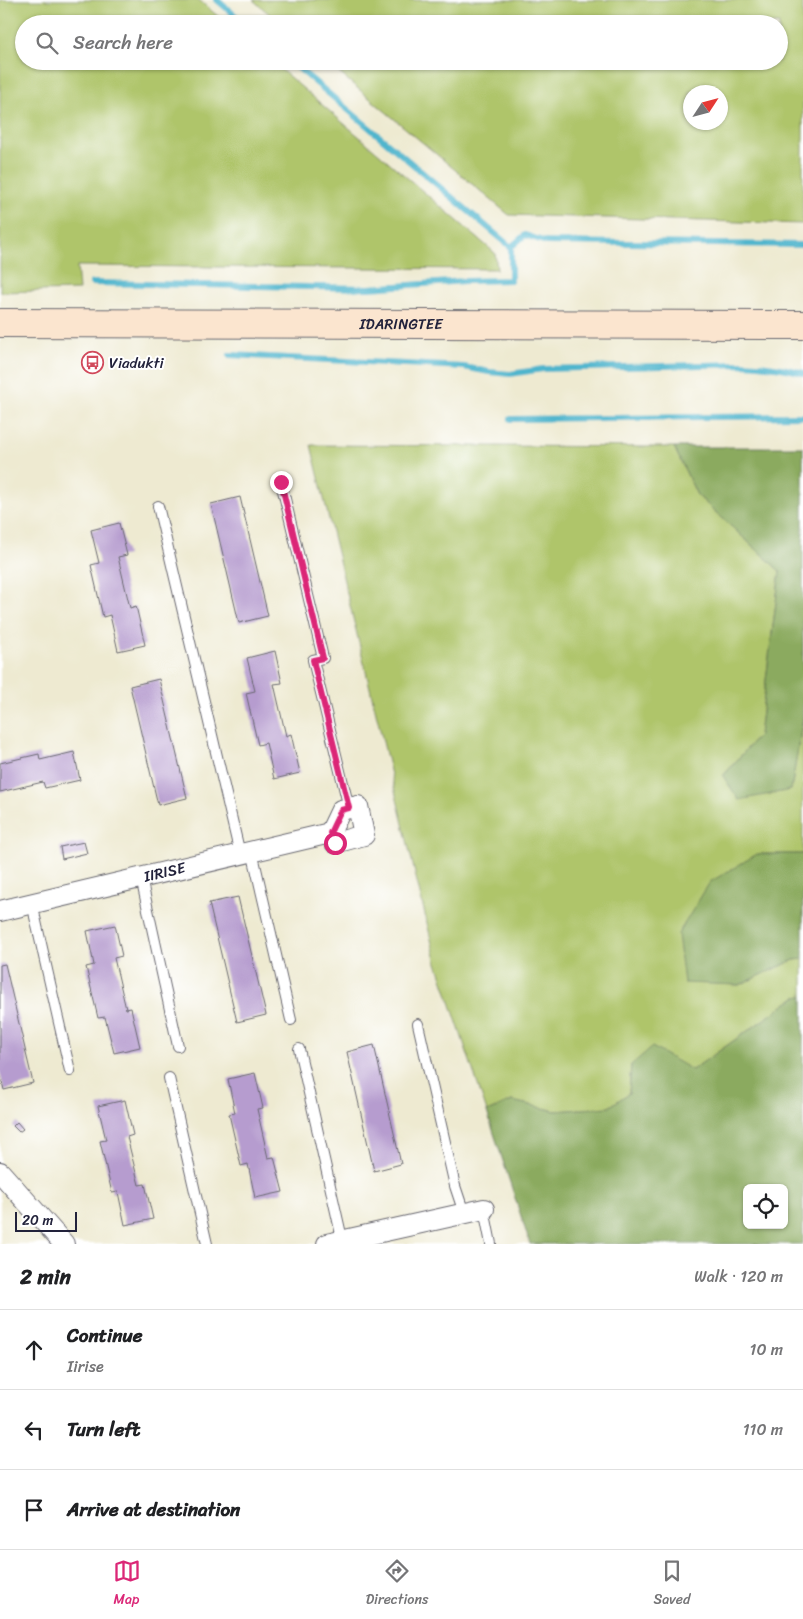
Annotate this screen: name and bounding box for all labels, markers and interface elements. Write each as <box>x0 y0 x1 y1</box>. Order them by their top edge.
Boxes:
search box <box>15 15 788 70</box>
text: Search here <box>73 26 173 59</box>
icon: search <box>33 29 61 57</box>
north arrow <box>683 85 728 130</box>
street label: IDARINGTEE <box>358 311 444 337</box>
place label: Viadukti <box>109 350 165 376</box>
bus stop icon: Viadukti <box>81 351 105 375</box>
route end <box>270 471 293 494</box>
route start <box>324 832 347 855</box>
street label: IIRISE <box>140 854 190 890</box>
map controls <box>743 1184 788 1229</box>
button: locate <box>743 1184 788 1229</box>
text: 20 m <box>22 1208 53 1233</box>
scale bar <box>15 1209 78 1232</box>
text: 2 min <box>20 1258 71 1296</box>
text: Walk · 120 m <box>694 1262 783 1291</box>
text: Continue <box>67 1319 143 1352</box>
text: 10 m <box>750 1335 783 1364</box>
icon: ahead <box>20 1336 48 1364</box>
text: Iirise <box>67 1352 104 1381</box>
text: Turn left <box>67 1413 140 1446</box>
text: 110 m <box>743 1415 783 1444</box>
icon: left <box>20 1416 48 1444</box>
text: Arrive at destination <box>67 1493 240 1526</box>
icon: arrive <box>20 1496 48 1524</box>
tab: Map <box>113 1557 141 1612</box>
tab: Directions <box>366 1557 428 1612</box>
tab: Saved <box>654 1557 690 1612</box>

